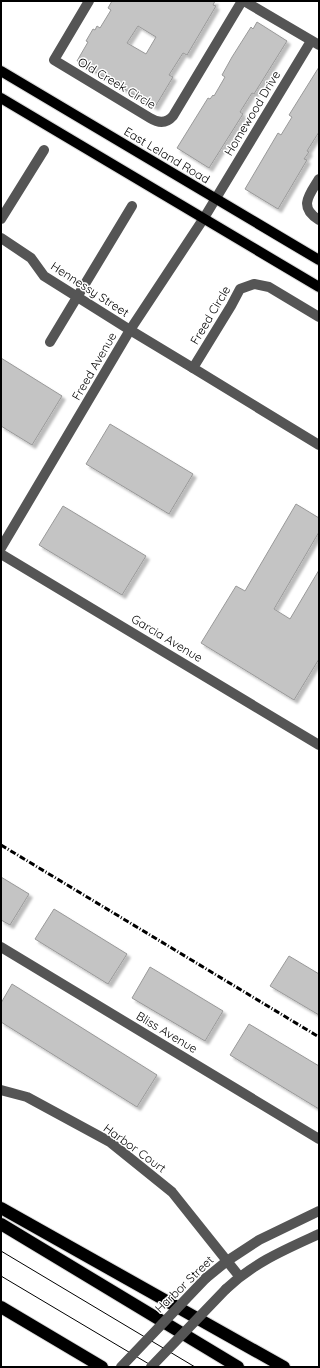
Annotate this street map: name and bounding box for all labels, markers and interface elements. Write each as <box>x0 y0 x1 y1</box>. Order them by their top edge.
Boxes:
street label: Old Creek Circle <box>75 54 159 112</box>
street label: Homewood Drive <box>221 68 283 158</box>
street label: East Leland Road <box>121 123 213 187</box>
street label: Hennessy Street <box>48 258 132 320</box>
street label: Freed Circle <box>187 283 233 347</box>
street label: Freed Avenue <box>68 329 120 403</box>
street label: Garcia Avenue <box>129 611 206 665</box>
street label: Bliss Avenue <box>134 1008 200 1056</box>
street label: Harbor Court <box>101 1120 169 1176</box>
street label: Harbor Street <box>152 1252 216 1316</box>

